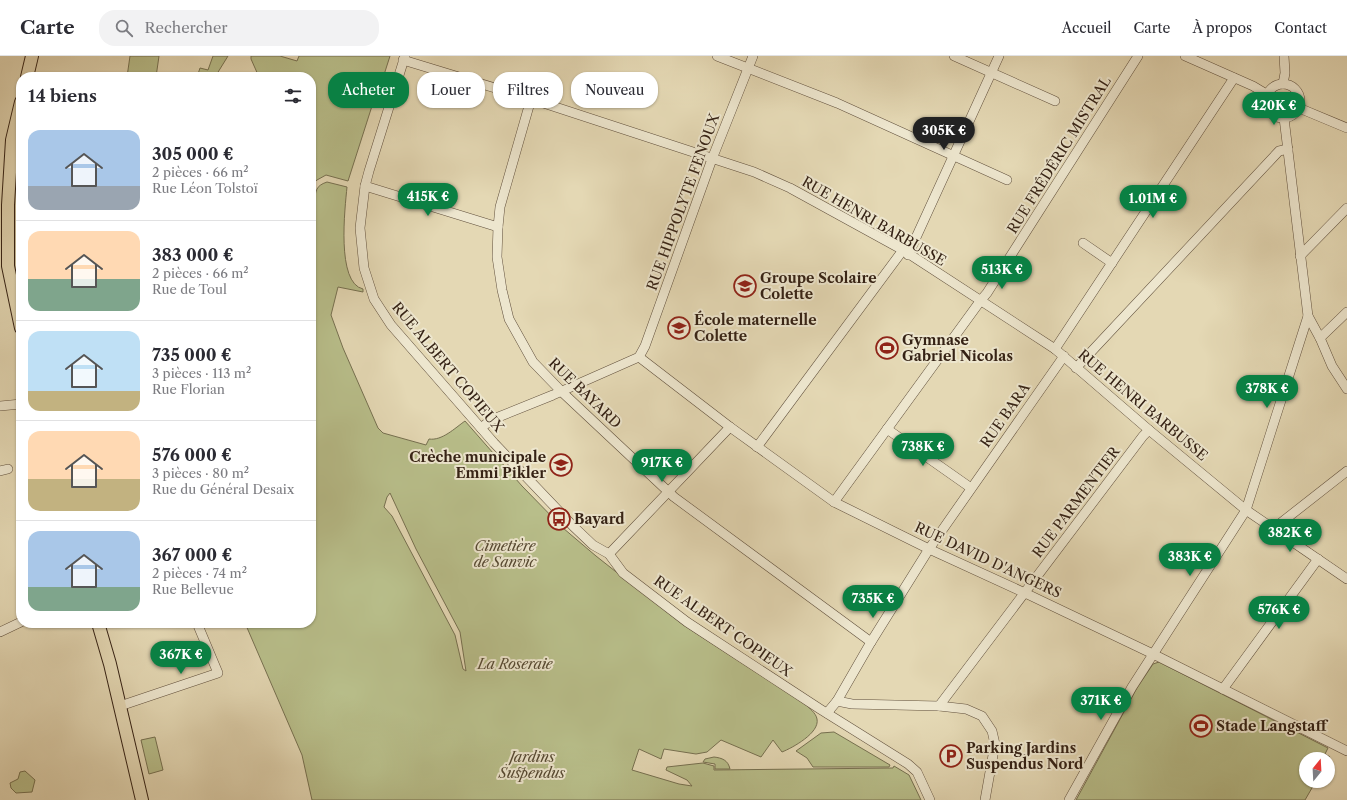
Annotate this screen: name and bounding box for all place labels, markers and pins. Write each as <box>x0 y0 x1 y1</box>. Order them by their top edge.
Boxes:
pin: 420K € <box>1241 92 1307 126</box>
pin: 305K € <box>911 117 977 151</box>
pin: 415K € <box>395 183 461 217</box>
pin: 1.01M € <box>1116 185 1190 219</box>
pin: 513K € <box>969 256 1035 290</box>
place label: Groupe Scolaire Colette <box>760 269 877 303</box>
school or university icon: Groupe Scolaire Colette <box>732 273 758 299</box>
place label: École maternelle Colette <box>694 310 817 345</box>
school or university icon: École maternelle Colette <box>666 315 692 341</box>
place label: Gymnase Gabriel Nicolas <box>902 331 1013 365</box>
sports icon: Gymnase Gabriel Nicolas <box>874 335 900 361</box>
pin: 378K € <box>1234 375 1300 409</box>
pin: 738K € <box>890 433 956 467</box>
place label: Crèche municipale Emmi Pikler <box>409 448 546 482</box>
pin: 917K € <box>629 449 695 483</box>
school or university icon: Crèche municipale Emmi Pikler <box>548 452 574 478</box>
bus stop icon: Bayard <box>546 506 572 532</box>
place label: Bayard <box>574 510 625 528</box>
pin: 382K € <box>1257 519 1323 553</box>
pin: 383K € <box>1157 543 1223 577</box>
pin: 735K € <box>840 585 906 619</box>
pin: 576K € <box>1246 596 1312 630</box>
pin: 367K € <box>148 641 214 675</box>
pin: 371K € <box>1068 687 1134 721</box>
sports icon: Stade Langstaff <box>1188 713 1214 739</box>
place label: Stade Langstaff <box>1216 717 1328 735</box>
place label: Parking Jardins Suspendus Nord <box>966 739 1084 773</box>
parking icon: Parking Jardins Suspendus Nord <box>938 743 964 769</box>

